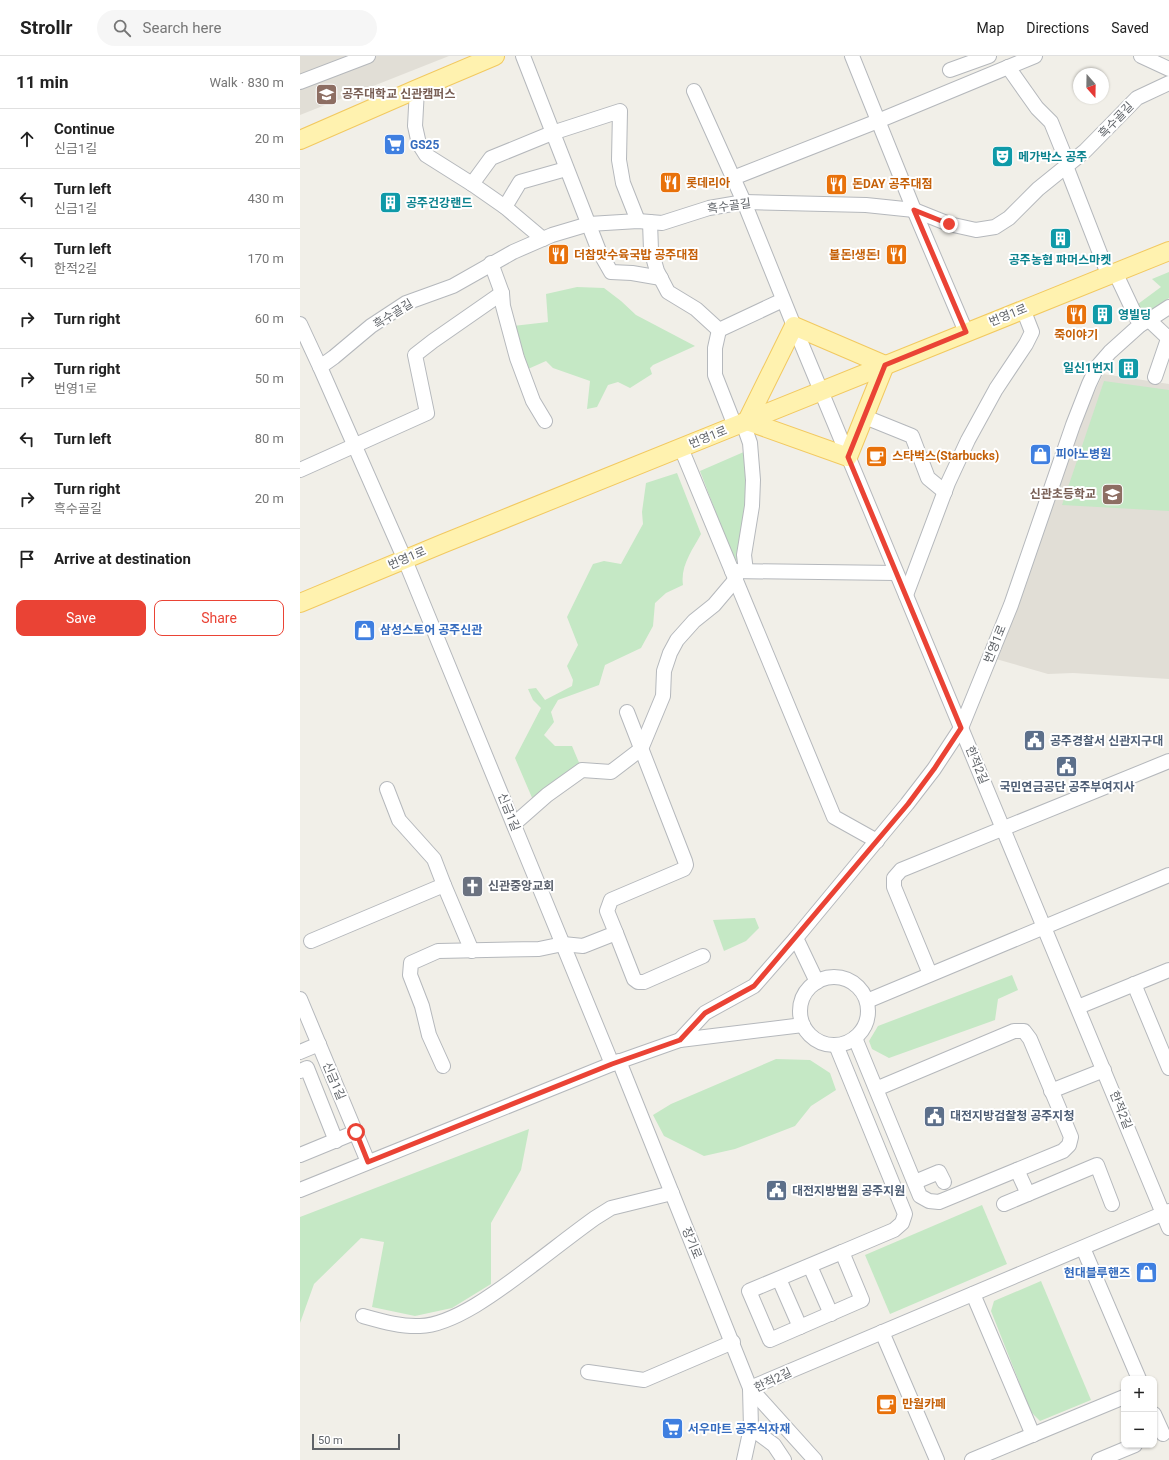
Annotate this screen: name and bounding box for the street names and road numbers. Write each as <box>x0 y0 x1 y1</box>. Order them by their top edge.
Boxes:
street label: 흑수골길 <box>1096 99 1136 141</box>
street label: 흑수골길 <box>706 196 752 216</box>
street label: 흑수골길 <box>371 296 415 332</box>
street label: 번영1로 <box>987 301 1029 329</box>
street label: 번영1로 <box>687 423 729 451</box>
street label: 번영1로 <box>386 544 428 572</box>
street label: 번영1로 <box>981 623 1009 665</box>
street label: 한적2길 <box>963 744 991 786</box>
street label: 신금1길 <box>495 791 523 833</box>
street label: 신금1길 <box>320 1060 348 1102</box>
street label: 한적2길 <box>1107 1089 1135 1131</box>
street label: 장기로 <box>679 1225 705 1261</box>
street label: 한적2길 <box>752 1365 794 1395</box>

